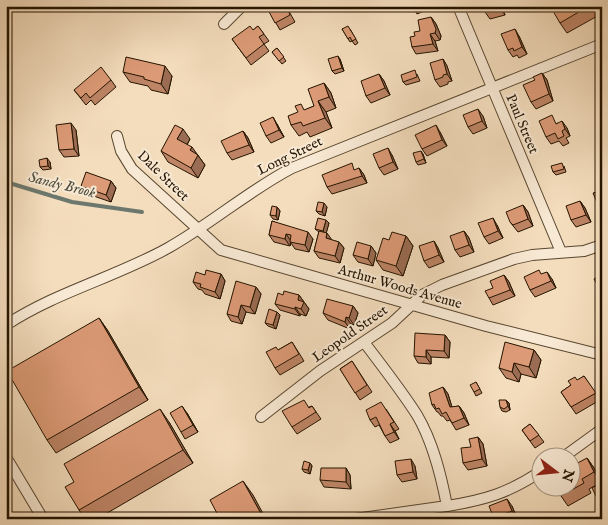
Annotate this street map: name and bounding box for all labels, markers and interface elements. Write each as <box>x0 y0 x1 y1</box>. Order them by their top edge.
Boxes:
street label: Paul Street <box>501 91 543 157</box>
street label: Long Street <box>254 132 326 180</box>
street label: Dale Street <box>133 147 193 205</box>
water label: Sandy Brook <box>27 168 97 202</box>
street label: Arthur Woods Avenue <box>335 260 465 313</box>
street label: Leopold Street <box>309 301 391 367</box>
north arrow <box>530 448 580 498</box>
text: N <box>557 466 578 484</box>

